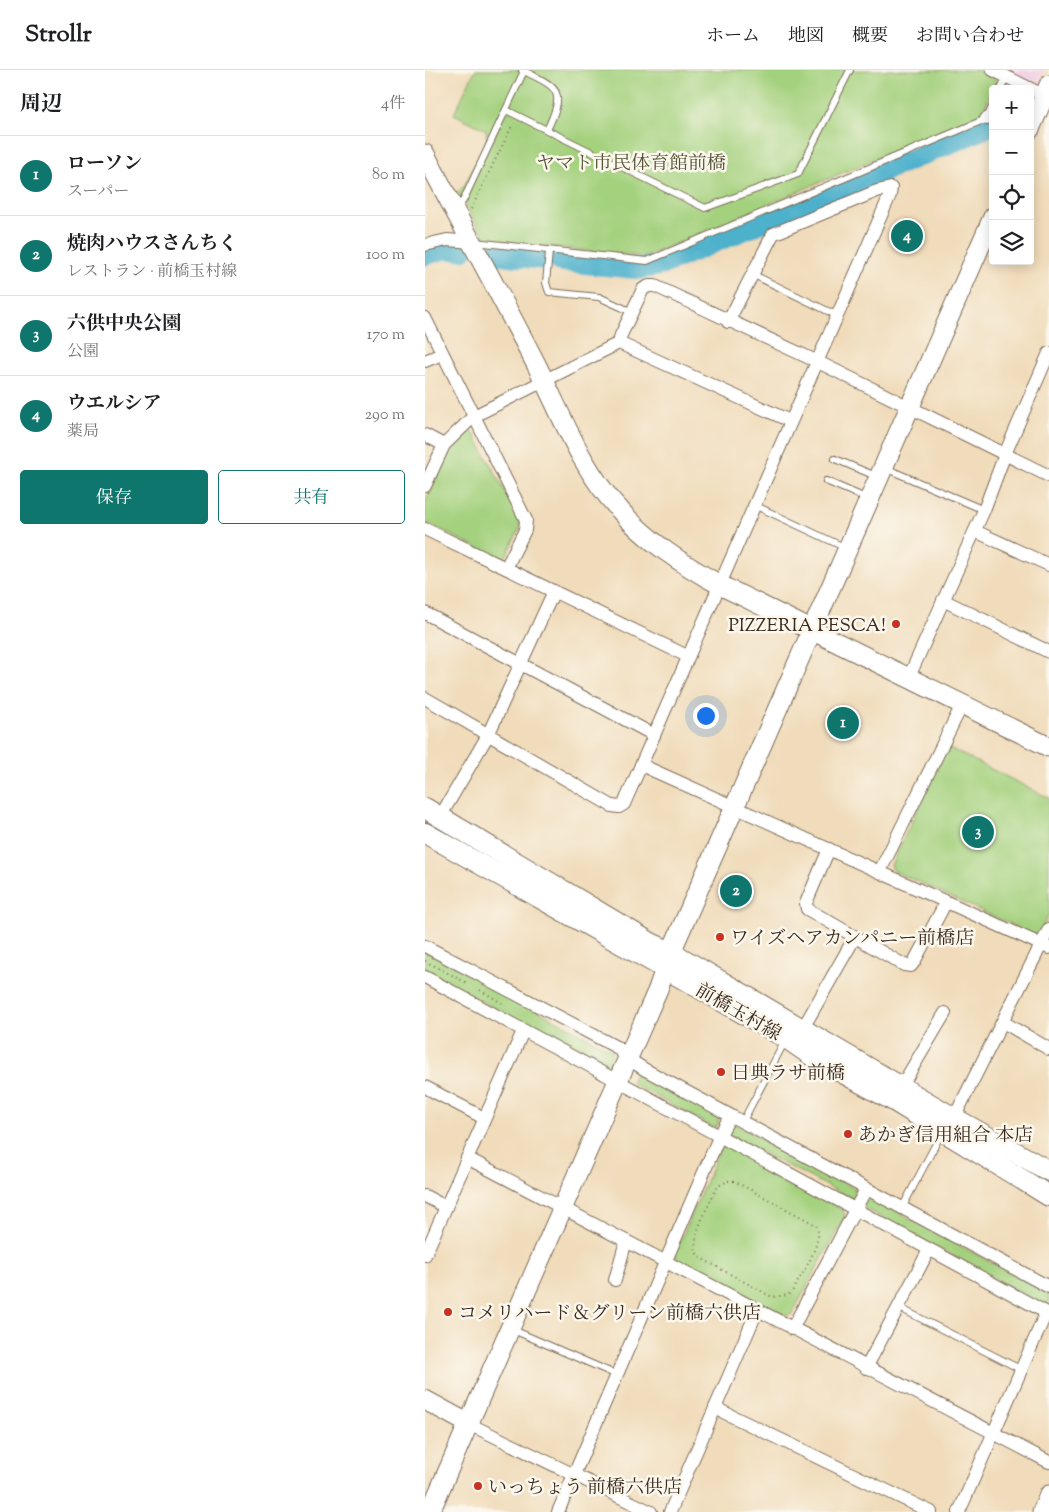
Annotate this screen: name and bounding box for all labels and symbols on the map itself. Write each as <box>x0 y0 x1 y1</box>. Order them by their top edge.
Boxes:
park label: ヤマト市民体育館前橋 <box>536 151 726 178</box>
pin: 4 <box>891 217 923 255</box>
place label: PIZZERIA PESCA! <box>728 613 886 640</box>
marker: PIZZERIA PESCA! <box>890 618 902 630</box>
your location <box>693 703 719 729</box>
pin: 1 <box>827 704 859 742</box>
pin: 3 <box>962 813 994 851</box>
pin: 2 <box>720 872 752 910</box>
place label: ワイズヘアカンパニー前橋店 <box>730 926 974 953</box>
marker: ワイズヘアカンパニー前橋店 <box>714 931 726 943</box>
street label: 前橋玉村線 <box>690 978 786 1049</box>
place label: 日典ラサ前橋 <box>731 1061 845 1088</box>
marker: 日典ラサ前橋 <box>715 1066 727 1078</box>
place label: あかぎ信用組合 本店 <box>858 1123 1033 1150</box>
marker: あかぎ信用組合 本店 <box>842 1128 854 1140</box>
place label: コメリハード＆グリーン前橋六供店 <box>458 1301 761 1328</box>
marker: コメリハード＆グリーン前橋六供店 <box>442 1306 454 1318</box>
place label: いっちょう 前橋六供店 <box>488 1475 682 1502</box>
marker: いっちょう 前橋六供店 <box>472 1480 484 1492</box>

